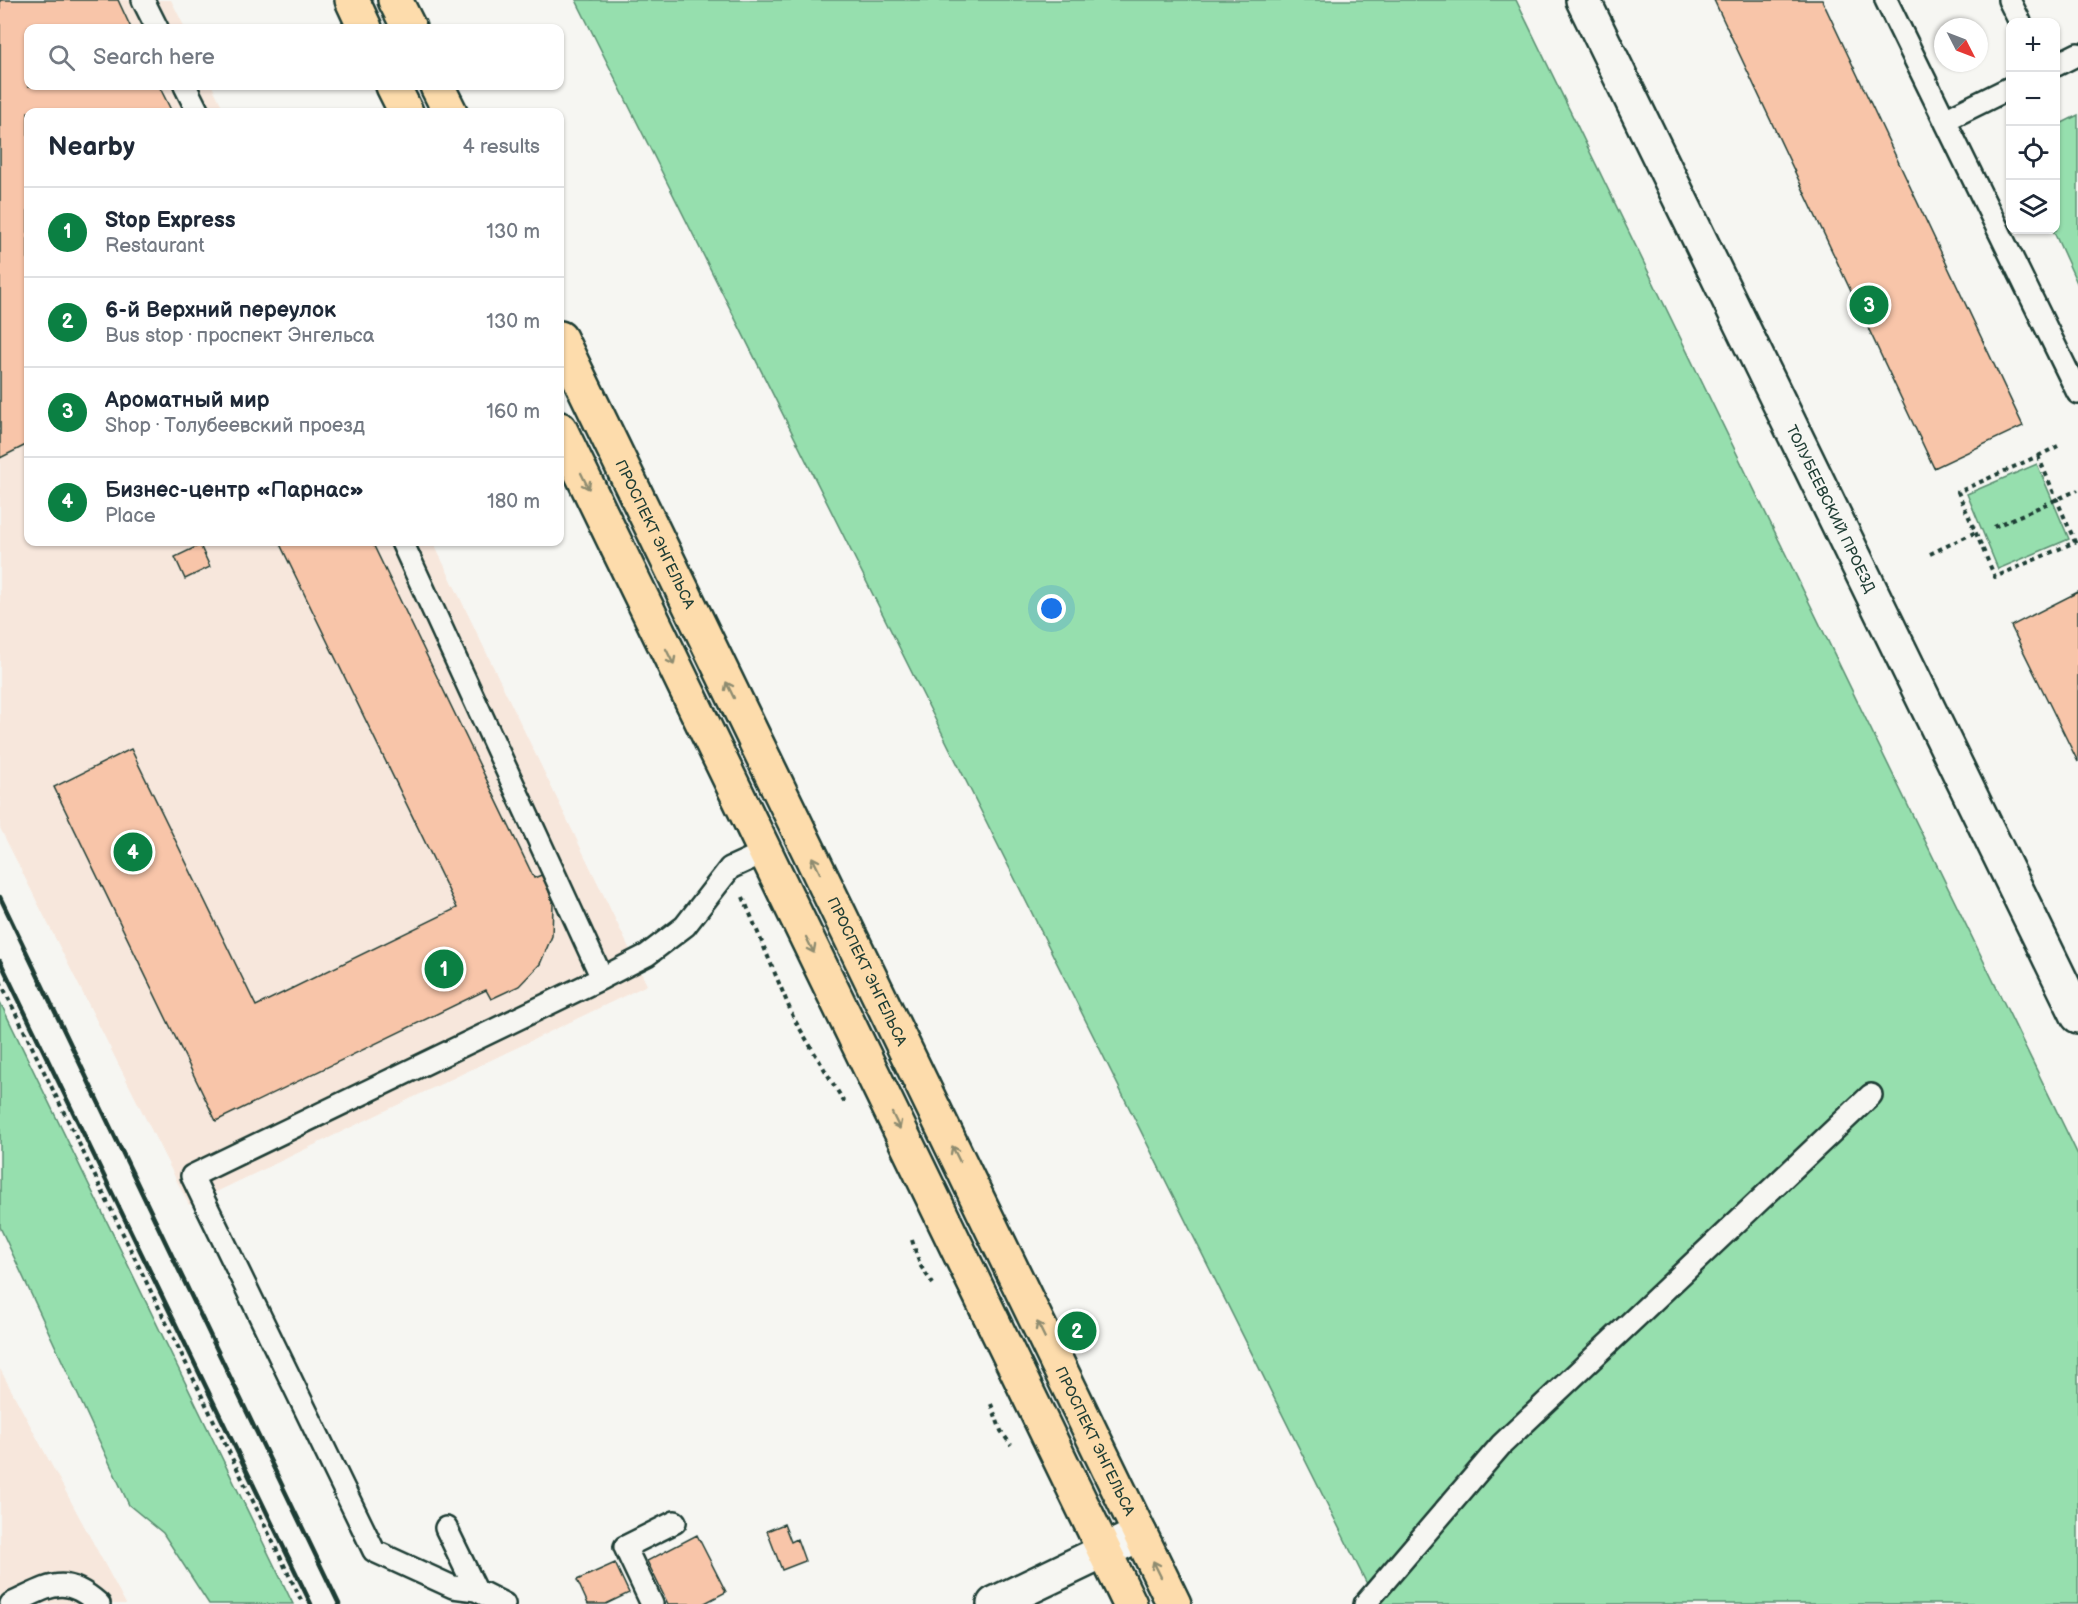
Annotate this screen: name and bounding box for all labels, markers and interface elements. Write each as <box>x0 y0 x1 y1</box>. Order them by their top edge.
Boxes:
north arrow <box>1934 18 1988 72</box>
map controls <box>2006 18 2060 234</box>
button: + <box>2006 18 2060 72</box>
search box <box>24 24 564 90</box>
icon: search <box>45 41 78 74</box>
text: Search here <box>93 44 215 71</box>
button: − <box>2006 72 2060 126</box>
button: locate <box>2006 126 2060 180</box>
text: Nearby <box>48 132 135 163</box>
text: 4 results <box>462 135 540 159</box>
button: layers <box>2006 180 2060 234</box>
text: Stop Express <box>105 207 236 234</box>
text: 1 <box>63 220 72 244</box>
text: 130 m <box>486 220 540 244</box>
text: Restaurant <box>105 234 205 258</box>
pin: 3 <box>1850 282 1888 328</box>
text: 6-й Верхний переулок <box>105 297 336 324</box>
text: 2 <box>62 310 73 334</box>
text: 130 m <box>486 310 540 334</box>
text: Bus stop · проспект Энгельса <box>105 324 375 348</box>
text: Ароматный мир <box>105 387 270 414</box>
text: 3 <box>62 400 73 424</box>
text: 160 m <box>486 400 540 424</box>
text: Shop · Толубеевский проезд <box>105 414 365 438</box>
street label: ТОЛУБЕЕВСКИЙ ПРОЕЗД <box>1782 422 1880 596</box>
street label: ПРОСПЕКТ ЭНГЕЛЬСА <box>611 457 700 613</box>
one-way arrow <box>580 472 591 490</box>
text: Бизнес-центр «Парнас» <box>105 477 364 504</box>
text: 4 <box>62 490 73 514</box>
text: 180 m <box>487 490 540 514</box>
text: Place <box>105 504 156 528</box>
your location <box>1037 594 1066 623</box>
one-way arrow <box>665 647 677 665</box>
one-way arrow <box>724 682 736 700</box>
pin: 4 <box>114 830 152 874</box>
one-way arrow <box>809 857 821 875</box>
street label: ПРОСПЕКТ ЭНГЕЛЬСА <box>823 894 912 1050</box>
one-way arrow <box>805 936 817 954</box>
pin: 1 <box>424 946 464 992</box>
one-way arrow <box>890 1111 902 1129</box>
one-way arrow <box>949 1146 961 1164</box>
pin: 2 <box>1058 1308 1096 1354</box>
one-way arrow <box>1035 1321 1047 1339</box>
street label: ПРОСПЕКТ ЭНГЕЛЬСА <box>1051 1364 1140 1520</box>
one-way arrow <box>1150 1560 1162 1578</box>

